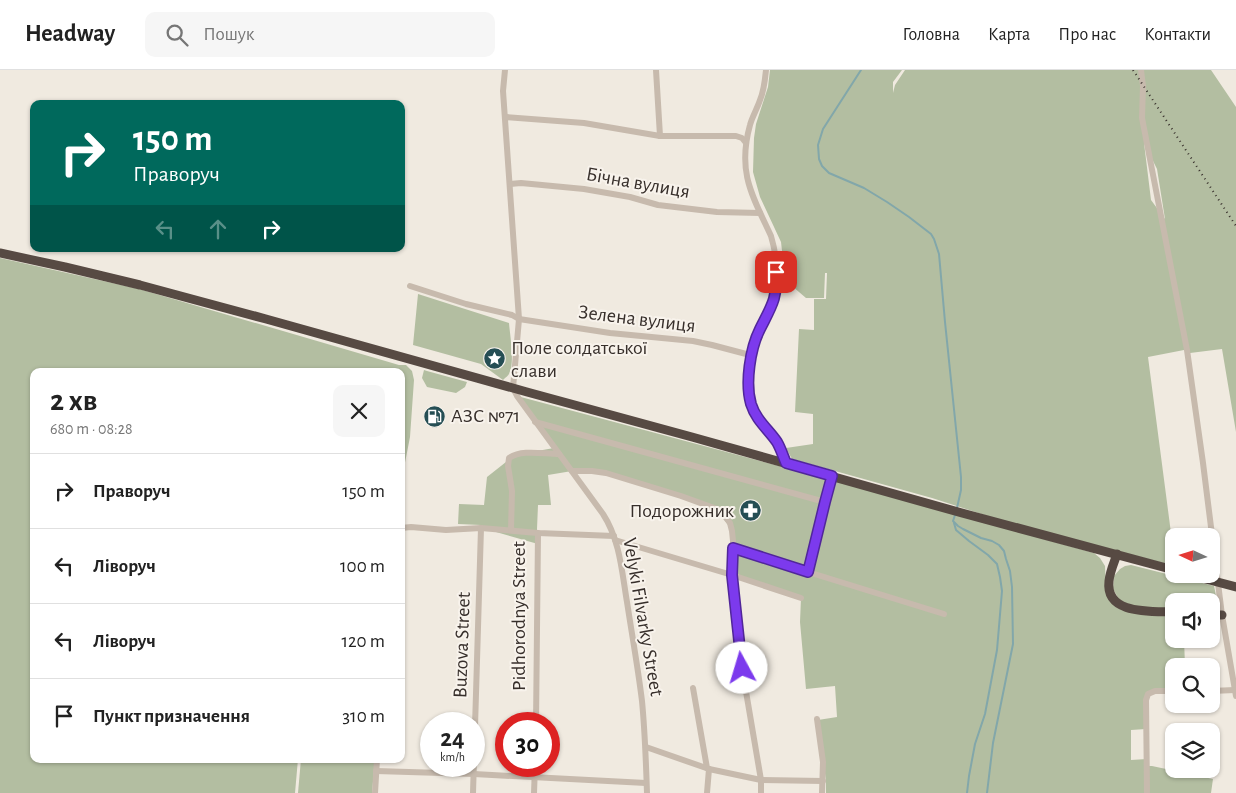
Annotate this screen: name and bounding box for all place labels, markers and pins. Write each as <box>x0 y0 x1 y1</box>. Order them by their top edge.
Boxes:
pin <box>755 251 797 293</box>
place label: Поле солдатської слави <box>511 338 648 381</box>
place icon: Поле солдатської слави <box>483 347 507 371</box>
fuel station icon: АЗС №71 <box>423 404 447 428</box>
place label: АЗС №71 <box>451 406 520 426</box>
pharmacy icon: Подорожник <box>738 499 762 523</box>
place label: Подорожник <box>629 501 734 521</box>

